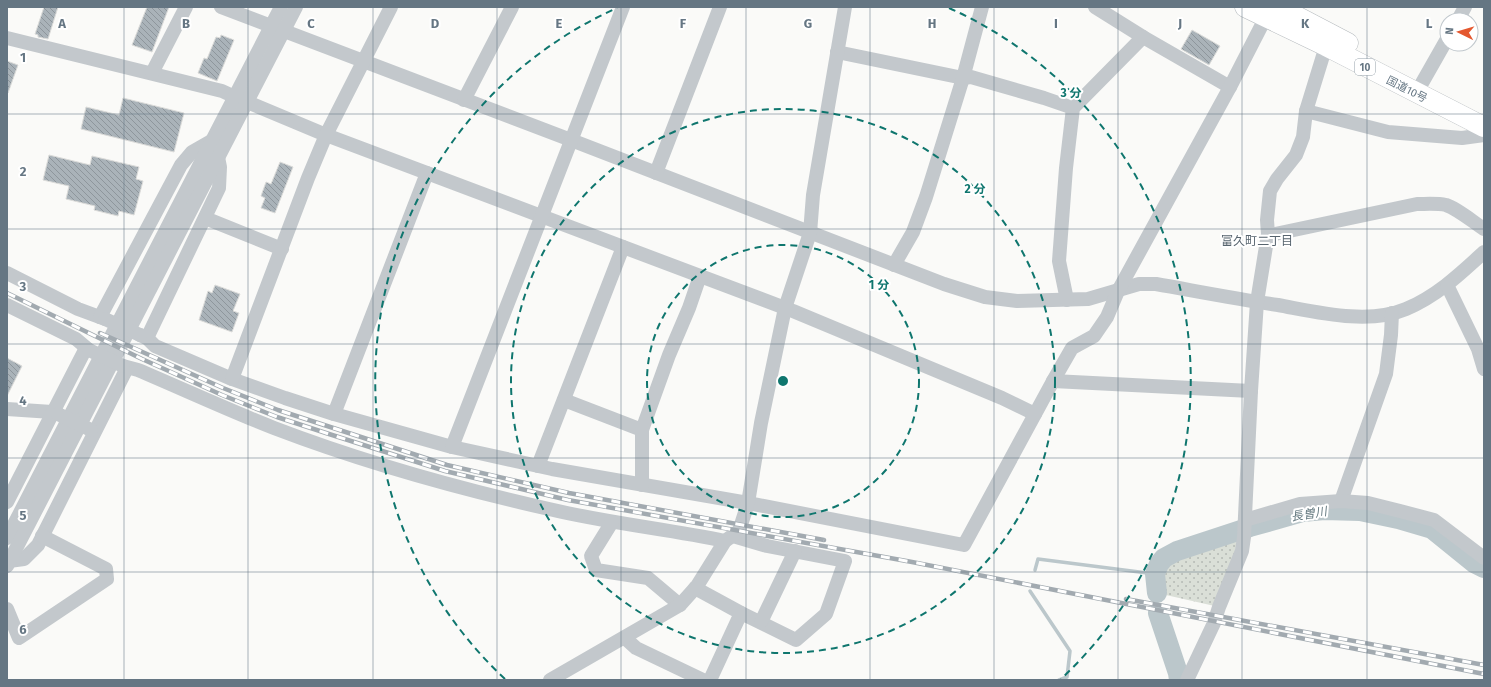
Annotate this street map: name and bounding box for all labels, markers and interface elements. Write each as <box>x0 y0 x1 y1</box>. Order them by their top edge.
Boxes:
north arrow <box>1439 12 1479 52</box>
text: A <box>57 16 66 31</box>
text: B <box>182 16 190 31</box>
text: C <box>307 16 315 31</box>
text: D <box>431 16 440 31</box>
text: E <box>556 16 563 31</box>
text: F <box>680 16 687 31</box>
text: G <box>804 16 812 31</box>
text: H <box>928 16 936 31</box>
text: I <box>1054 16 1058 31</box>
text: J <box>1177 16 1182 31</box>
text: K <box>1301 16 1310 31</box>
text: L <box>1426 16 1433 31</box>
text: N <box>1443 27 1456 35</box>
text: 1 <box>20 50 26 65</box>
road number: 10 <box>1355 59 1375 75</box>
street label: 国道10号 <box>1384 74 1429 105</box>
text: 3 分 <box>1059 86 1082 100</box>
text: 2 <box>20 164 27 179</box>
text: 2 分 <box>964 182 986 196</box>
district label: 富久町二丁目 <box>1221 234 1293 248</box>
text: 1 分 <box>869 278 889 292</box>
text: 3 <box>19 279 27 294</box>
centre of rings <box>776 374 790 388</box>
text: 4 <box>19 393 27 408</box>
water label: 長曽川 <box>1290 504 1330 524</box>
text: 5 <box>20 508 27 523</box>
text: 6 <box>19 622 27 637</box>

